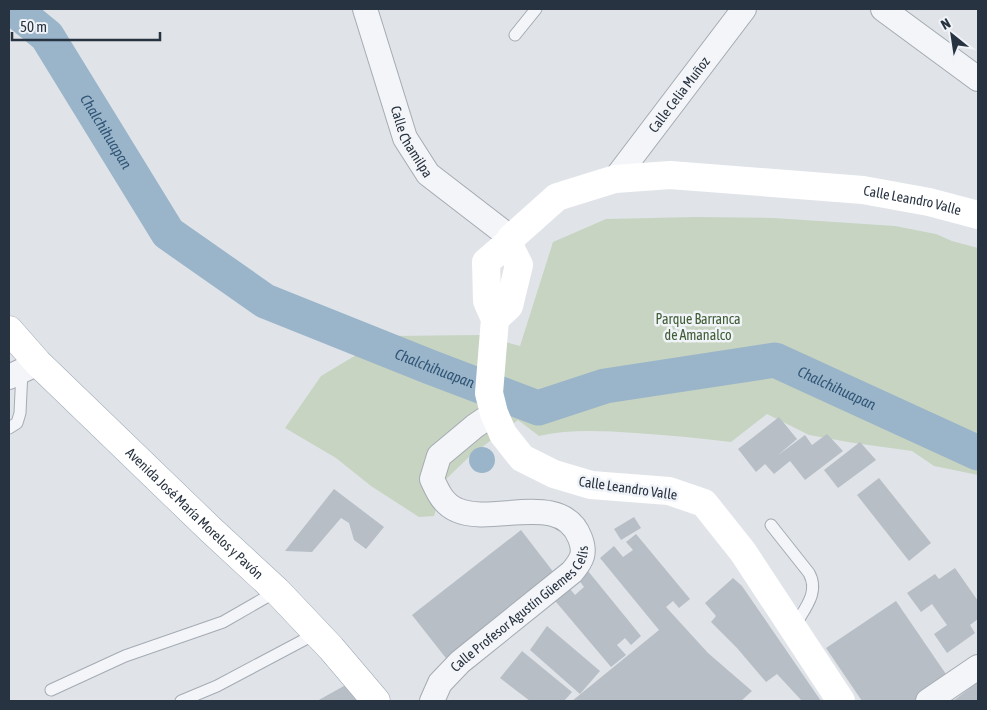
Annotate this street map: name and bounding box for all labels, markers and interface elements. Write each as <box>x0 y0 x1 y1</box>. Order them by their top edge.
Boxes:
scale bar <box>12 10 160 42</box>
north arrow <box>927 10 977 60</box>
text: N <box>938 15 953 33</box>
text: 50 m <box>20 18 47 35</box>
street label: Calle Celia Muñoz <box>645 54 713 136</box>
water label: Chalchihuapan <box>77 91 135 172</box>
street label: Calle Chamilpa <box>388 104 436 180</box>
street label: Calle Leandro Valle <box>862 182 963 218</box>
park label: Parque Barranca de Amanalco <box>655 311 741 343</box>
water label: Chalchihuapan <box>393 345 477 391</box>
water label: Chalchihuapan <box>795 363 879 413</box>
street label: Avenida José María Morelos y Pavón <box>123 444 267 582</box>
street label: Calle Leandro Valle <box>578 473 678 503</box>
street label: Calle Profesor Agustín Güemes Celis <box>447 545 591 675</box>

